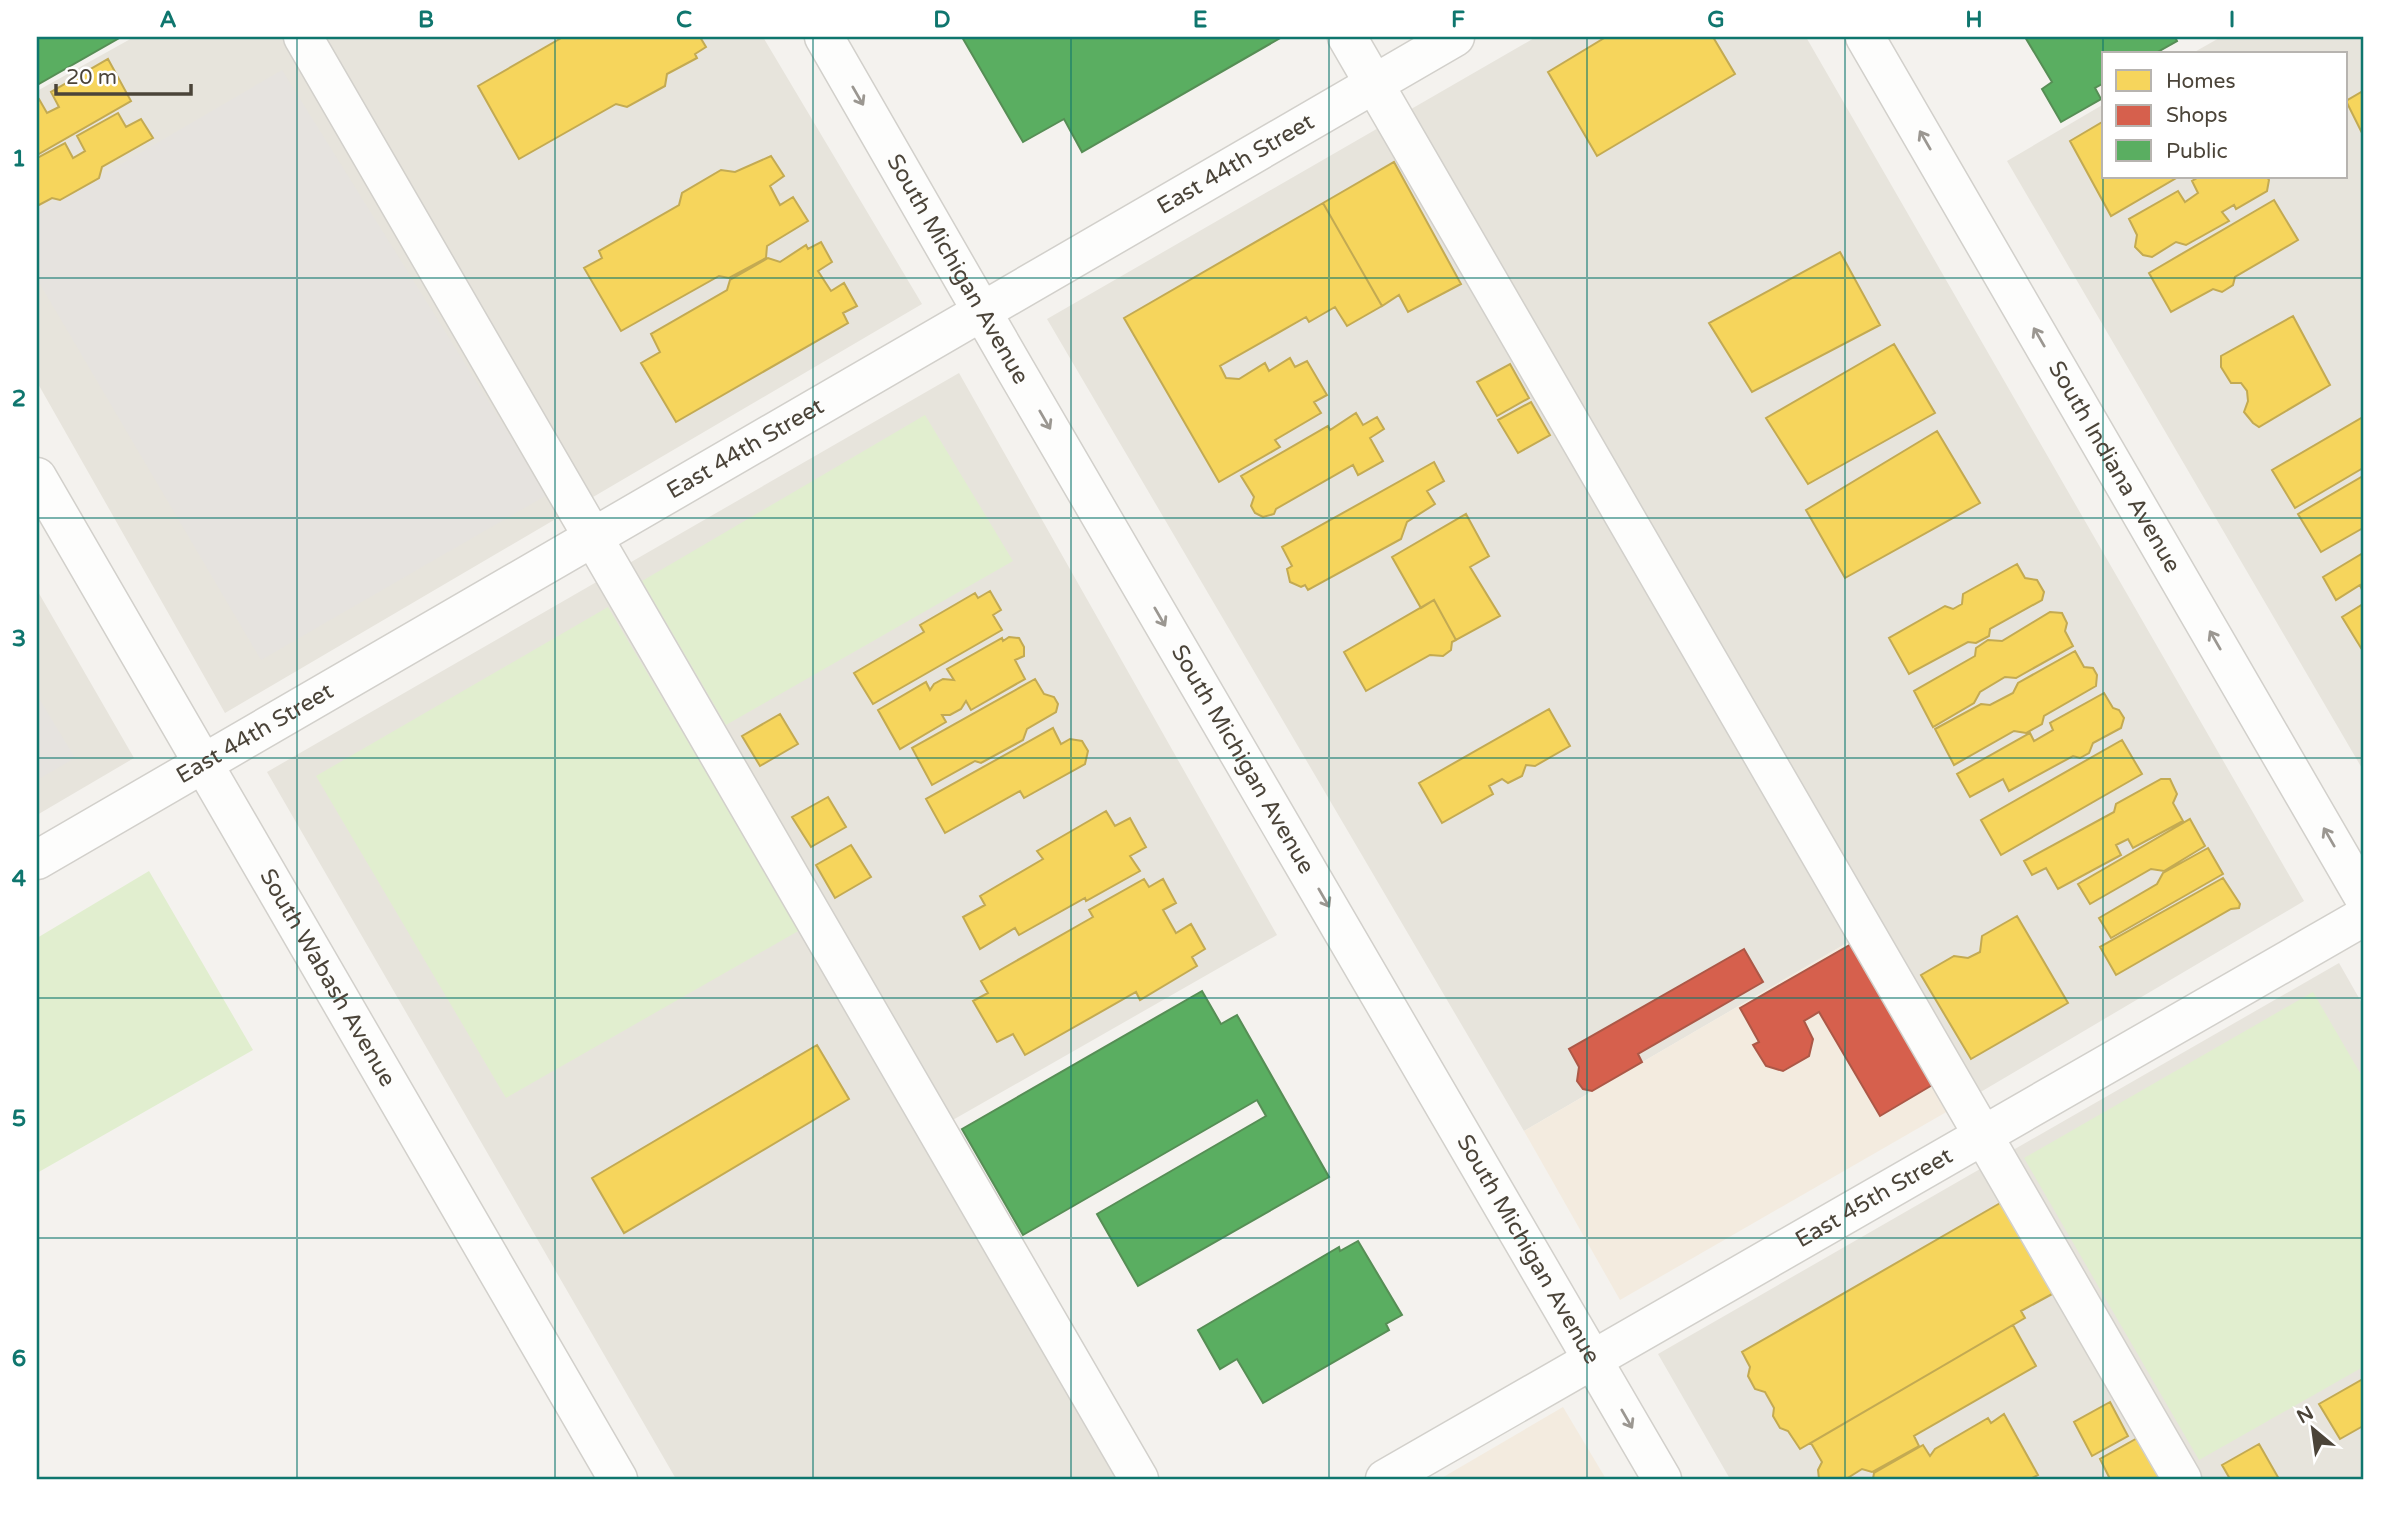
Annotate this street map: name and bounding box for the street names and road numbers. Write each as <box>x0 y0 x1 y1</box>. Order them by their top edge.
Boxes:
street label: East 44th Street <box>1152 108 1319 221</box>
street label: South Michigan Avenue <box>881 149 1035 389</box>
street label: South Indiana Avenue <box>2042 356 2187 578</box>
street label: East 44th Street <box>662 392 829 505</box>
street label: South Michigan Avenue <box>1165 640 1320 879</box>
street label: East 44th Street <box>172 677 339 790</box>
street label: South Wabash Avenue <box>253 864 402 1092</box>
street label: South Michigan Avenue <box>1450 1130 1606 1369</box>
street label: East 45th Street <box>1790 1142 1958 1254</box>

